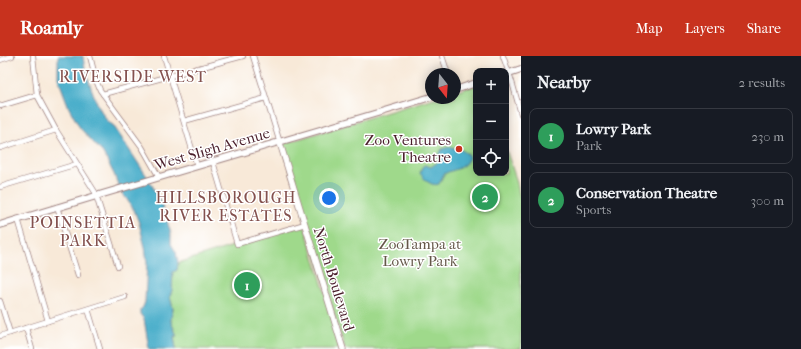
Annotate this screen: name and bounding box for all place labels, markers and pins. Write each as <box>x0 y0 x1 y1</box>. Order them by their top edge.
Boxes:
place label: Zoo Ventures Theatre <box>364 131 452 166</box>
marker: Zoo Ventures Theatre <box>454 144 464 154</box>
pin: 2 <box>472 182 498 212</box>
pin: 1 <box>234 270 260 300</box>

